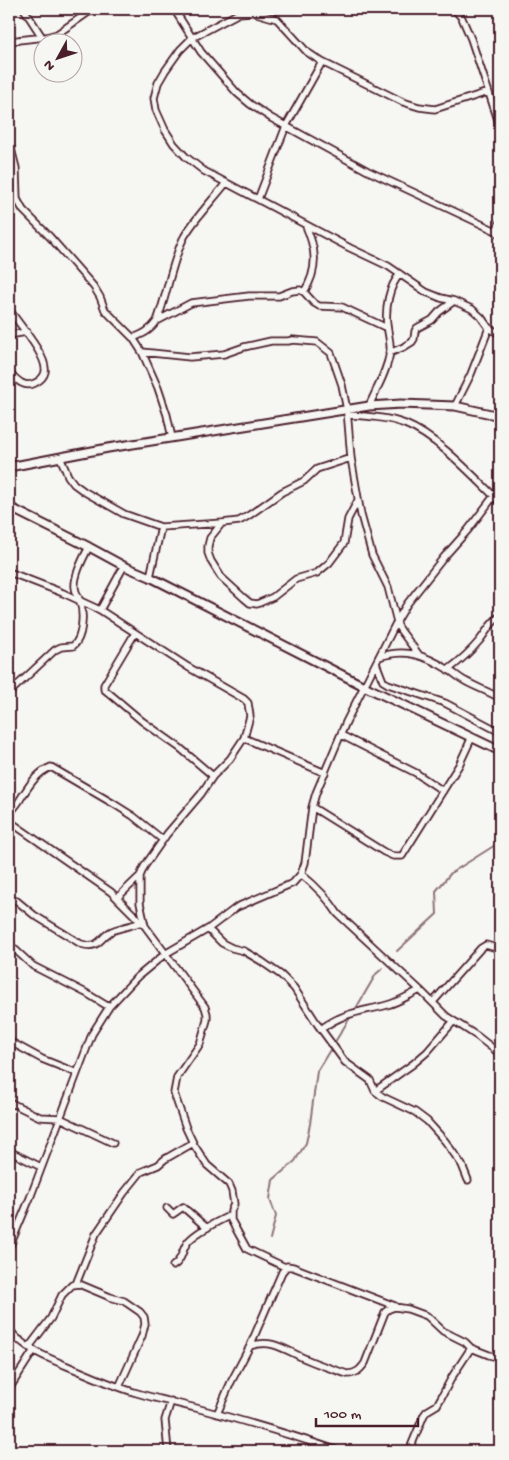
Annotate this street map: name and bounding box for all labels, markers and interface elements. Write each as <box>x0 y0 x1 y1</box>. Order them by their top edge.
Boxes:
north arrow <box>32 32 82 82</box>
text: N <box>41 56 59 74</box>
scale bar <box>316 1395 419 1427</box>
text: 100 m <box>323 1406 362 1424</box>

